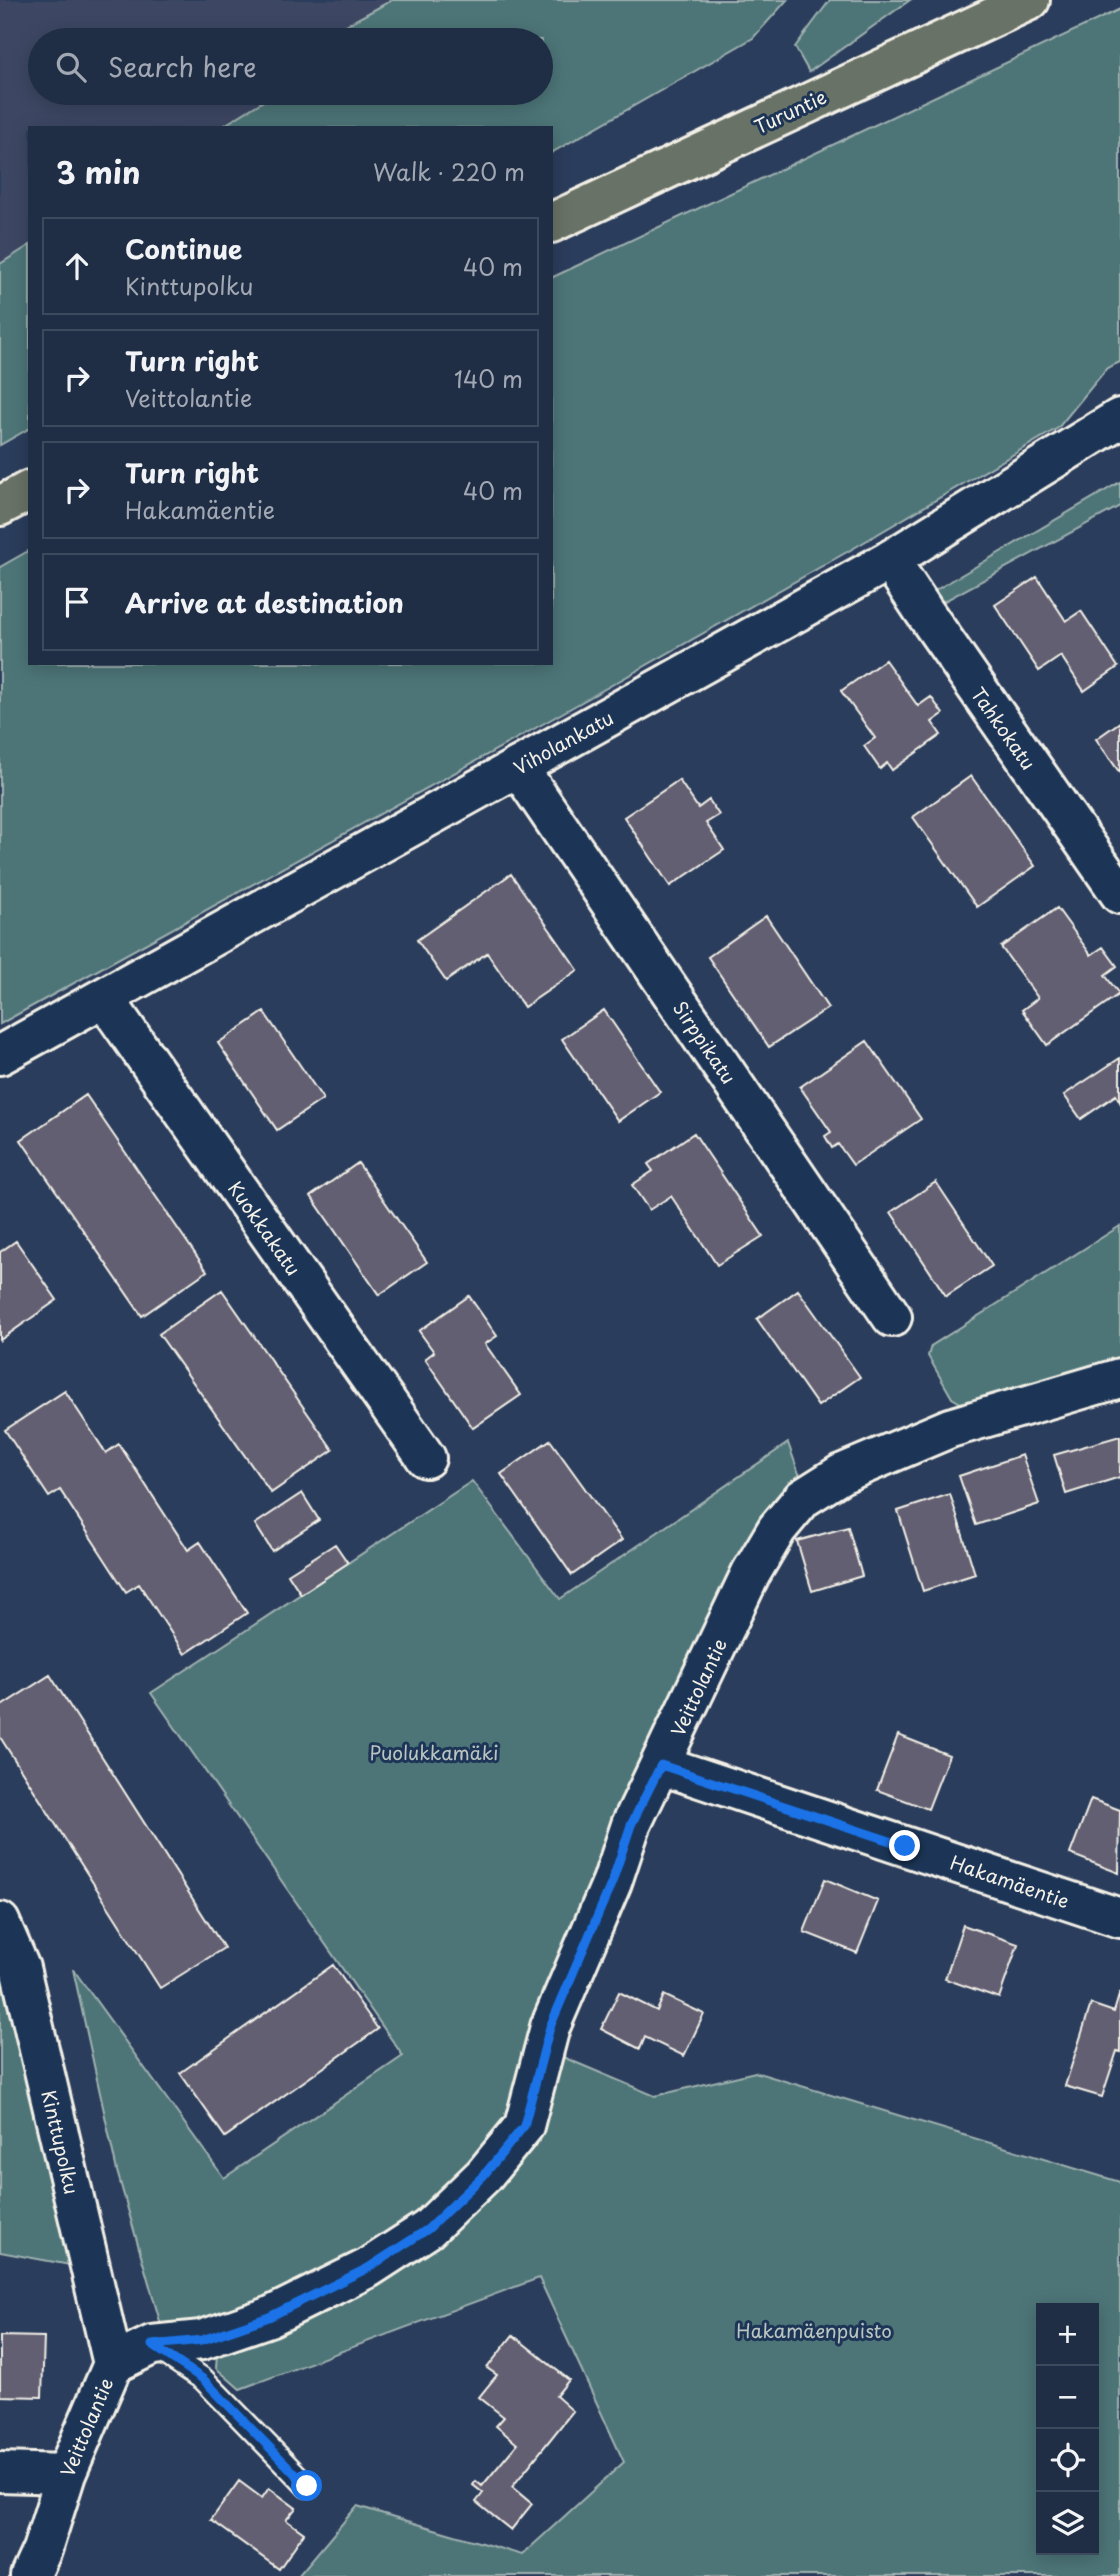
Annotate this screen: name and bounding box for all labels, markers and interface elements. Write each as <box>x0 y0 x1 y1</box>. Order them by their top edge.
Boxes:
search box <box>28 28 553 105</box>
text: Search here <box>108 47 257 86</box>
icon: search <box>52 48 90 86</box>
street label: Turuntie <box>749 82 831 140</box>
text: 3 min <box>56 149 141 194</box>
text: Walk · 220 m <box>373 154 525 189</box>
text: Continue <box>125 229 242 268</box>
icon: ahead <box>58 247 96 285</box>
text: 40 m <box>463 249 523 284</box>
text: Kinttupolku <box>125 268 253 303</box>
text: Turn right <box>125 341 259 380</box>
icon: right <box>58 359 96 397</box>
text: 140 m <box>454 361 523 396</box>
text: Veittolantie <box>125 380 252 415</box>
text: Turn right <box>125 453 259 492</box>
icon: right <box>58 471 96 509</box>
text: 40 m <box>463 473 523 508</box>
text: Hakamäentie <box>125 492 275 527</box>
icon: arrive <box>58 583 96 621</box>
text: Arrive at destination <box>125 583 404 622</box>
street label: Tahkokatu <box>965 681 1043 775</box>
street label: Viholankatu <box>508 703 618 781</box>
street label: Sirppikatu <box>667 995 743 1089</box>
street label: Kuokkakatu <box>222 1175 308 1281</box>
street label: Veittolantie <box>663 1634 733 1740</box>
park label: Puolukkamäki <box>369 1738 499 1766</box>
route end <box>889 1830 920 1861</box>
street label: Hakamäentie <box>947 1848 1073 1914</box>
street label: Kinttupolku <box>35 2087 87 2197</box>
map controls <box>1036 2303 1099 2555</box>
button: + <box>1036 2303 1099 2366</box>
park label: Hakamäenpuisto <box>736 2316 892 2344</box>
button: − <box>1036 2366 1099 2429</box>
street label: Veittolantie <box>53 2373 119 2481</box>
button: locate <box>1036 2429 1099 2492</box>
route start <box>291 2470 322 2501</box>
button: layers <box>1036 2492 1099 2555</box>

